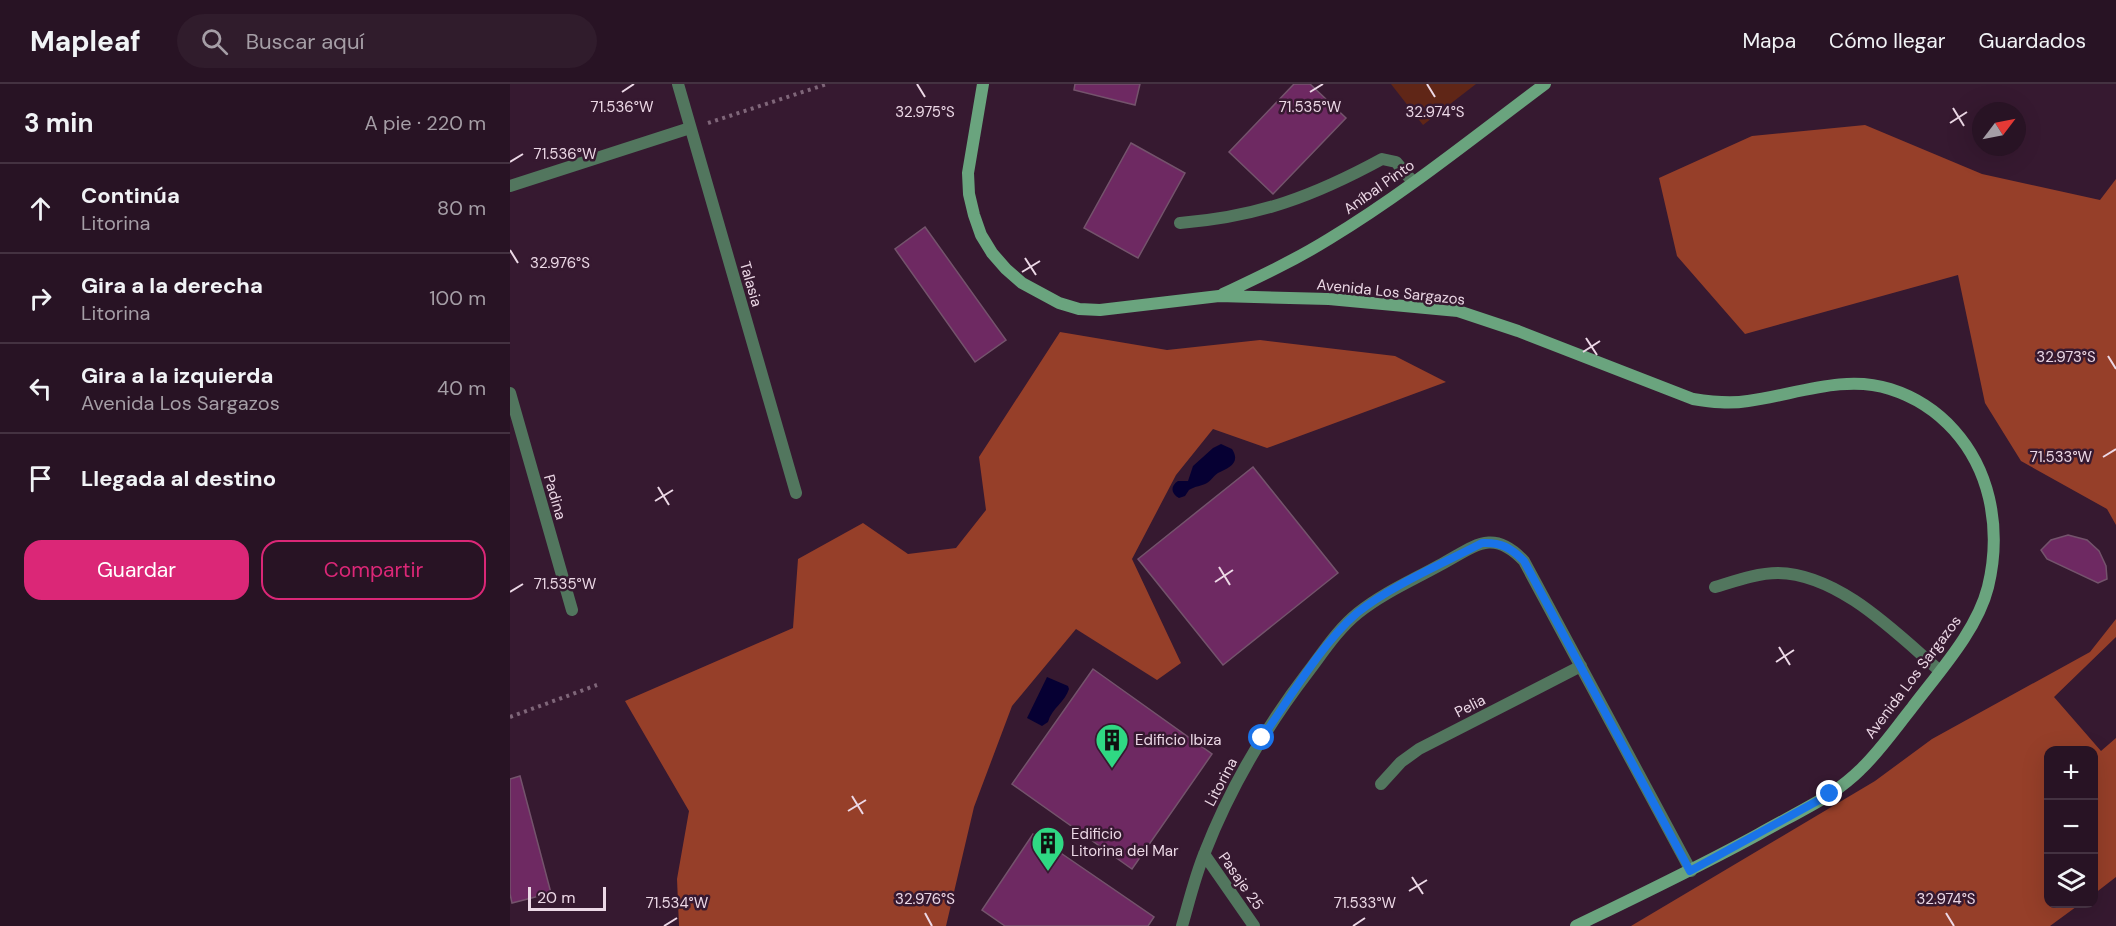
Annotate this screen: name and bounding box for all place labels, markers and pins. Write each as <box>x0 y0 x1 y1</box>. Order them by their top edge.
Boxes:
building icon: Edificio Ibiza <box>1094 722 1130 769</box>
place label: Edificio Ibiza <box>1135 730 1222 750</box>
place label: Edificio Litorina del Mar <box>1071 824 1179 861</box>
building icon: Edificio Litorina del Mar <box>1030 825 1066 872</box>

